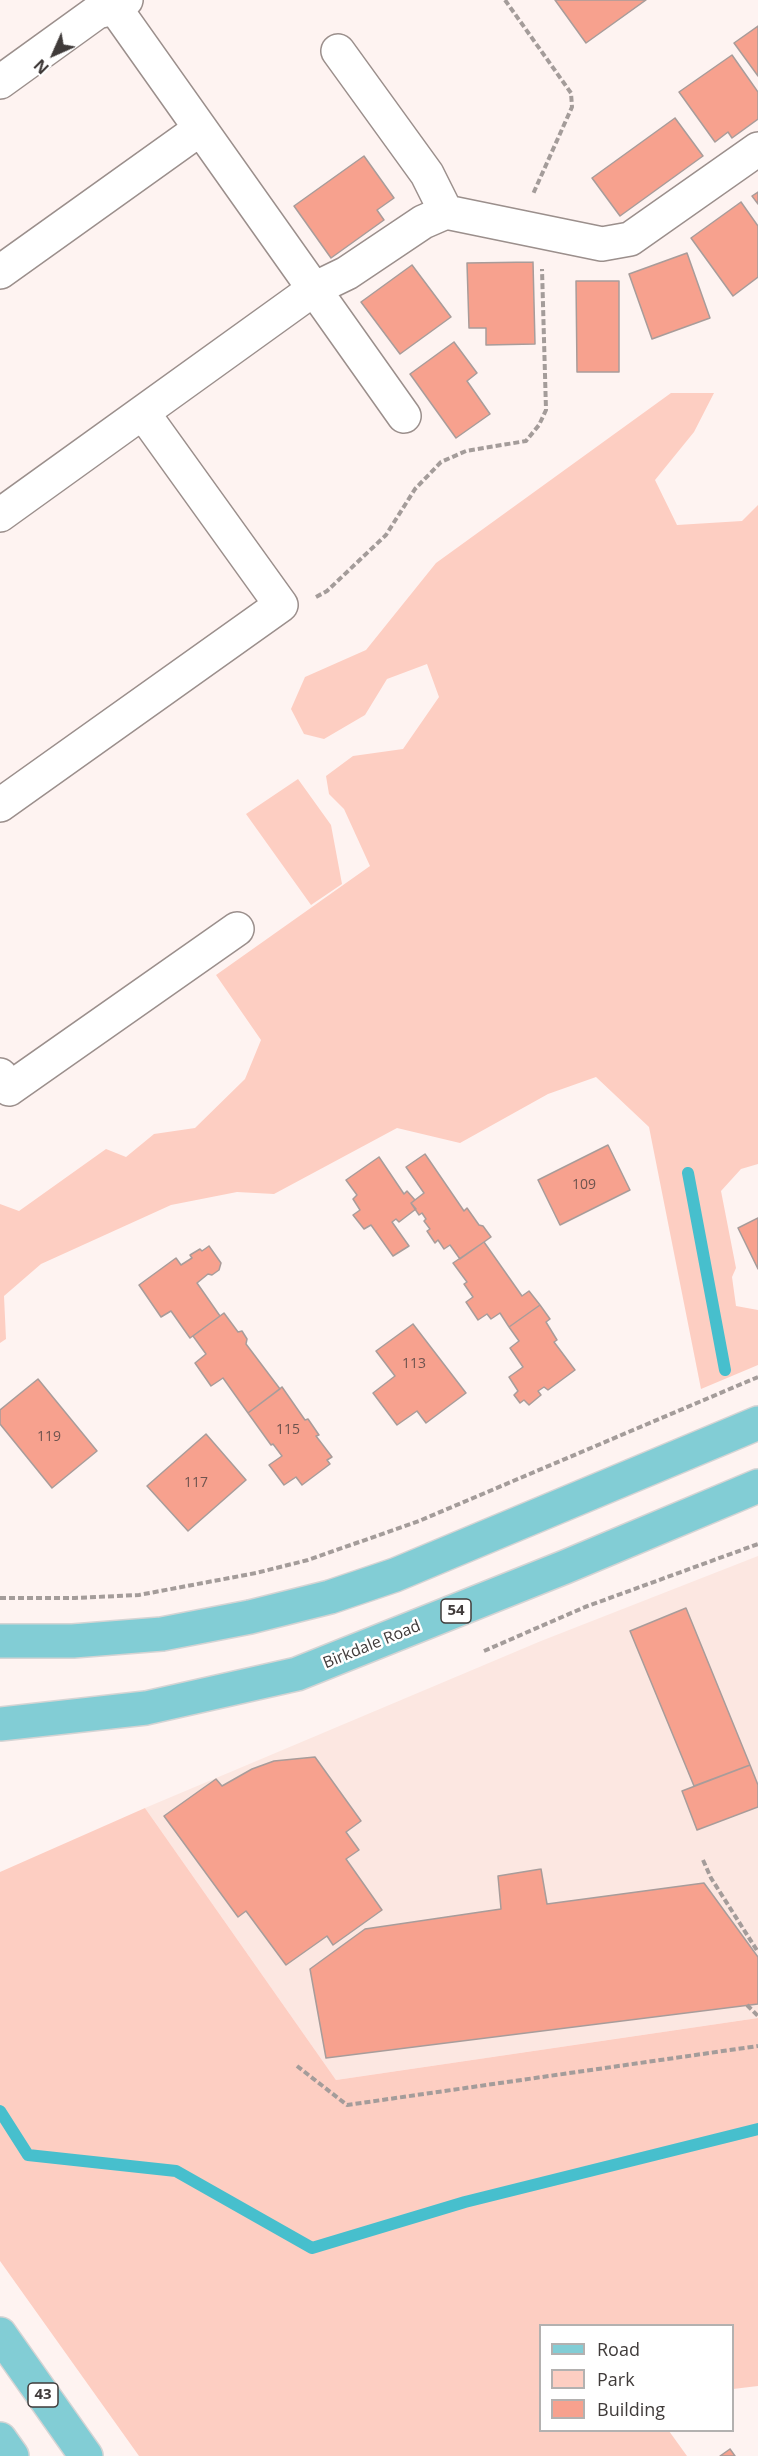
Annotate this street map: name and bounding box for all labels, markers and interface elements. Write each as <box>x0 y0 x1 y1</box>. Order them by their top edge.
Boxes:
north arrow <box>24 24 84 84</box>
text: N <box>29 54 54 79</box>
house number: 109 <box>572 1177 596 1193</box>
house number: 113 <box>402 1356 426 1372</box>
house number: 115 <box>276 1422 300 1438</box>
house number: 119 <box>37 1429 61 1445</box>
house number: 117 <box>184 1475 208 1491</box>
road number: 54 <box>441 1599 471 1623</box>
street label: Birkdale Road <box>320 1617 424 1673</box>
legend <box>539 2324 734 2432</box>
text: Road <box>597 2337 640 2361</box>
text: Park <box>597 2367 635 2391</box>
road number: 43 <box>28 2383 58 2407</box>
text: Building <box>597 2397 665 2421</box>

